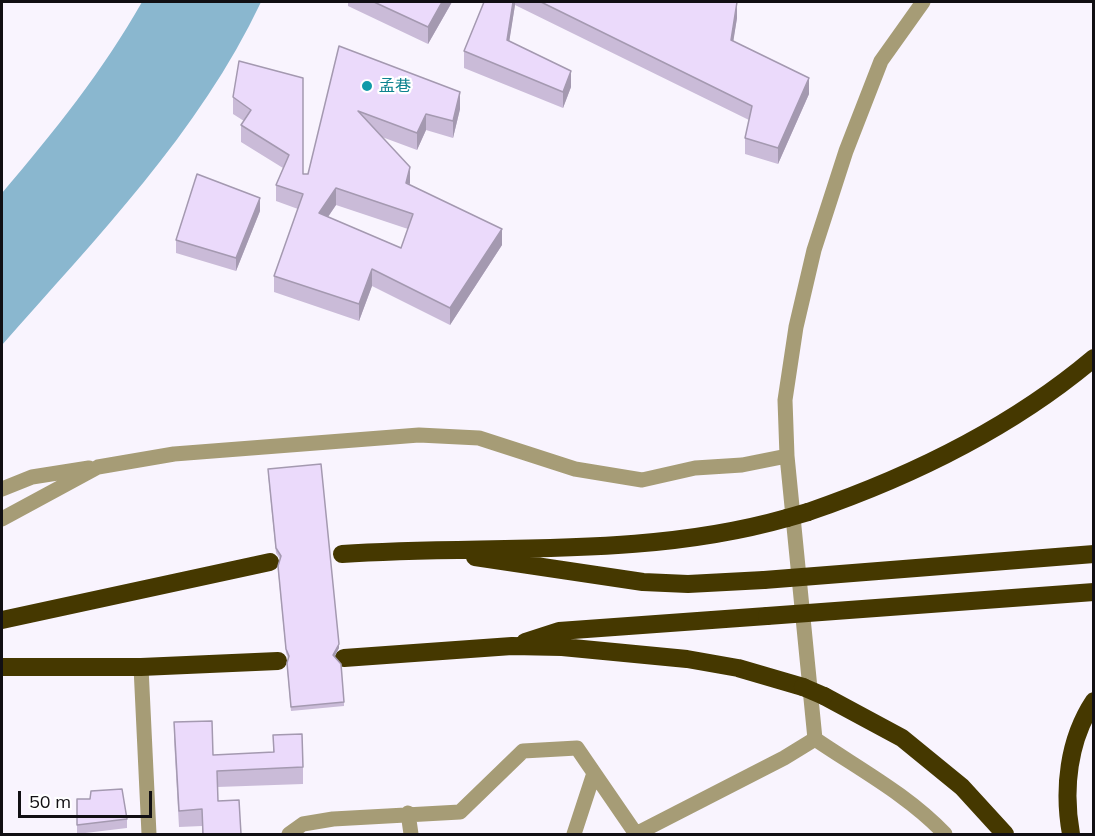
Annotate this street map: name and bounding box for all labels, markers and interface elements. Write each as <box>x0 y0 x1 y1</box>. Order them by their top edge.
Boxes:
place label: 孟巷 <box>379 76 411 96</box>
marker: 孟巷 <box>360 79 374 93</box>
scale bar <box>21 779 154 817</box>
text: 50 m <box>29 790 71 813</box>

